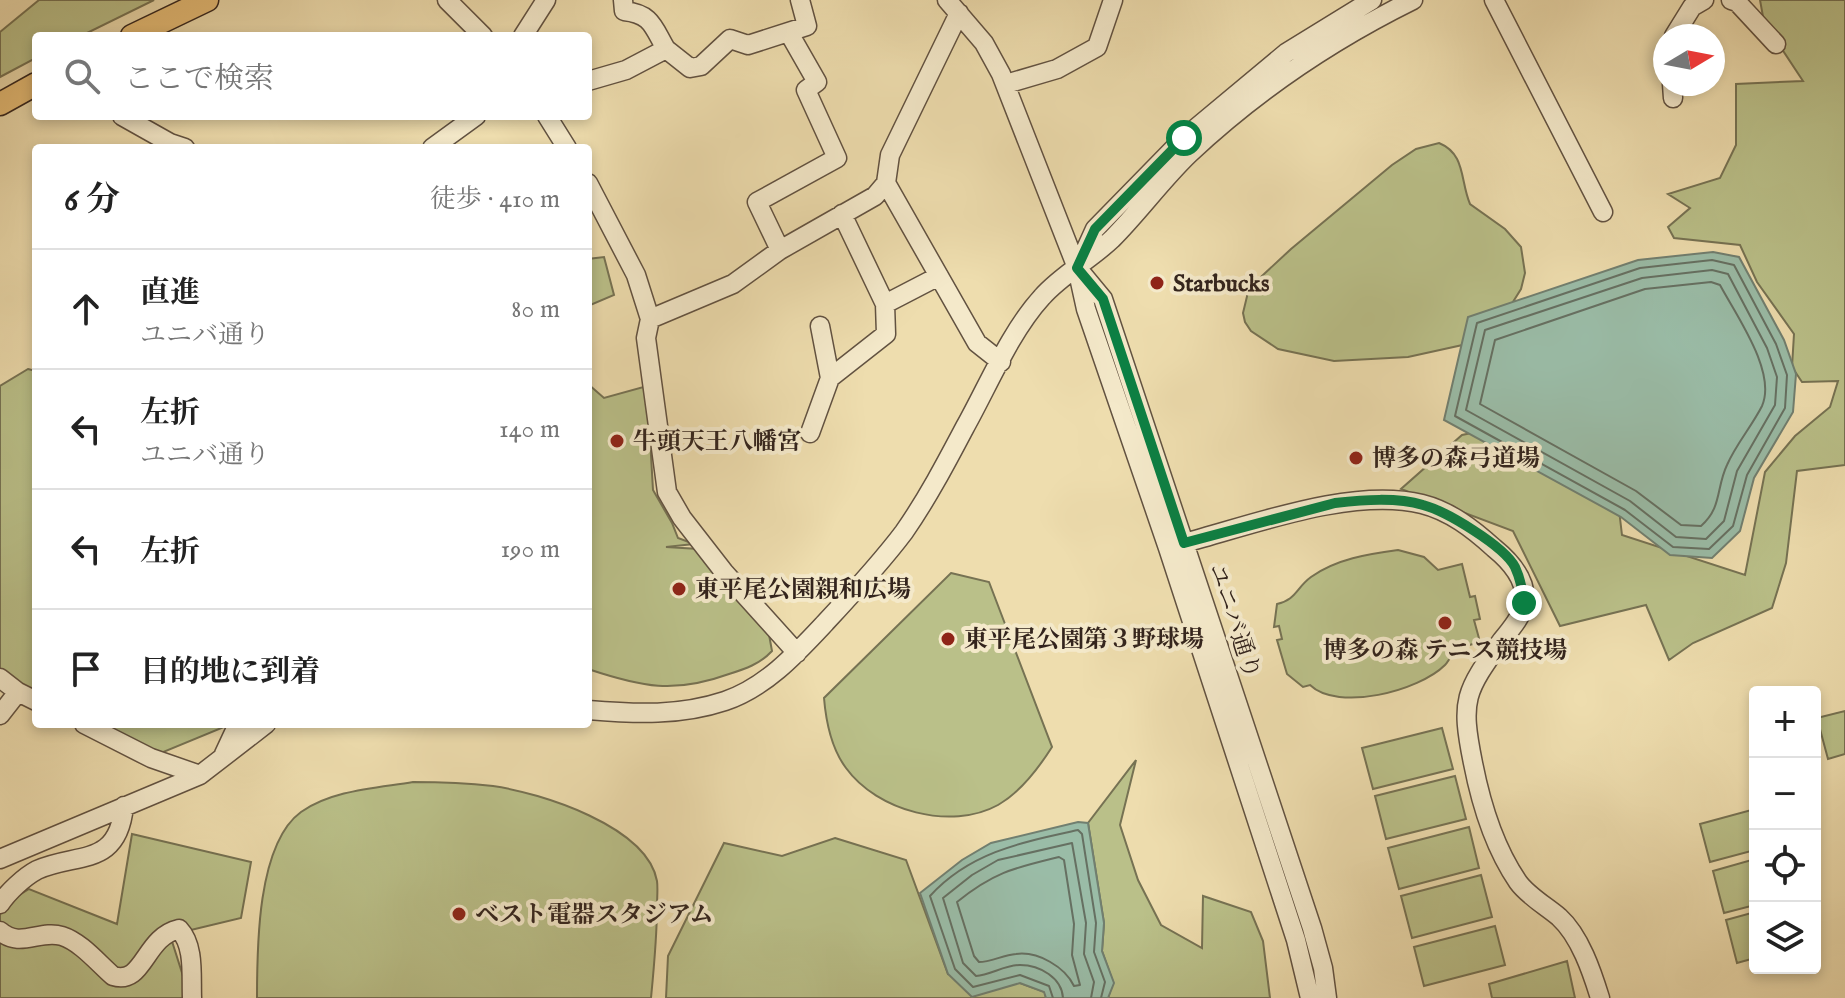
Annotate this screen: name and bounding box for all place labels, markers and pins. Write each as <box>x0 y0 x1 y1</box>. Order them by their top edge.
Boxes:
place label: Starbucks <box>1173 269 1270 300</box>
marker: Starbucks <box>1148 274 1166 292</box>
place label: 牛頭天王八幡宮 <box>633 427 801 458</box>
marker: 牛頭天王八幡宮 <box>608 432 626 450</box>
place label: 博多の森弓道場 <box>1372 444 1540 475</box>
marker: 博多の森弓道場 <box>1347 449 1365 467</box>
place label: 東平尾公園親和広場 <box>695 575 911 606</box>
marker: 東平尾公園親和広場 <box>670 580 688 598</box>
marker: 博多の森 テニス競技場 <box>1436 614 1454 632</box>
place label: 東平尾公園第３野球場 <box>964 625 1204 656</box>
marker: 東平尾公園第３野球場 <box>939 630 957 648</box>
place label: 博多の森 テニス競技場 <box>1323 636 1567 667</box>
place label: ベスト電器スタジアム <box>475 900 713 931</box>
marker: ベスト電器スタジアム <box>450 905 468 923</box>

